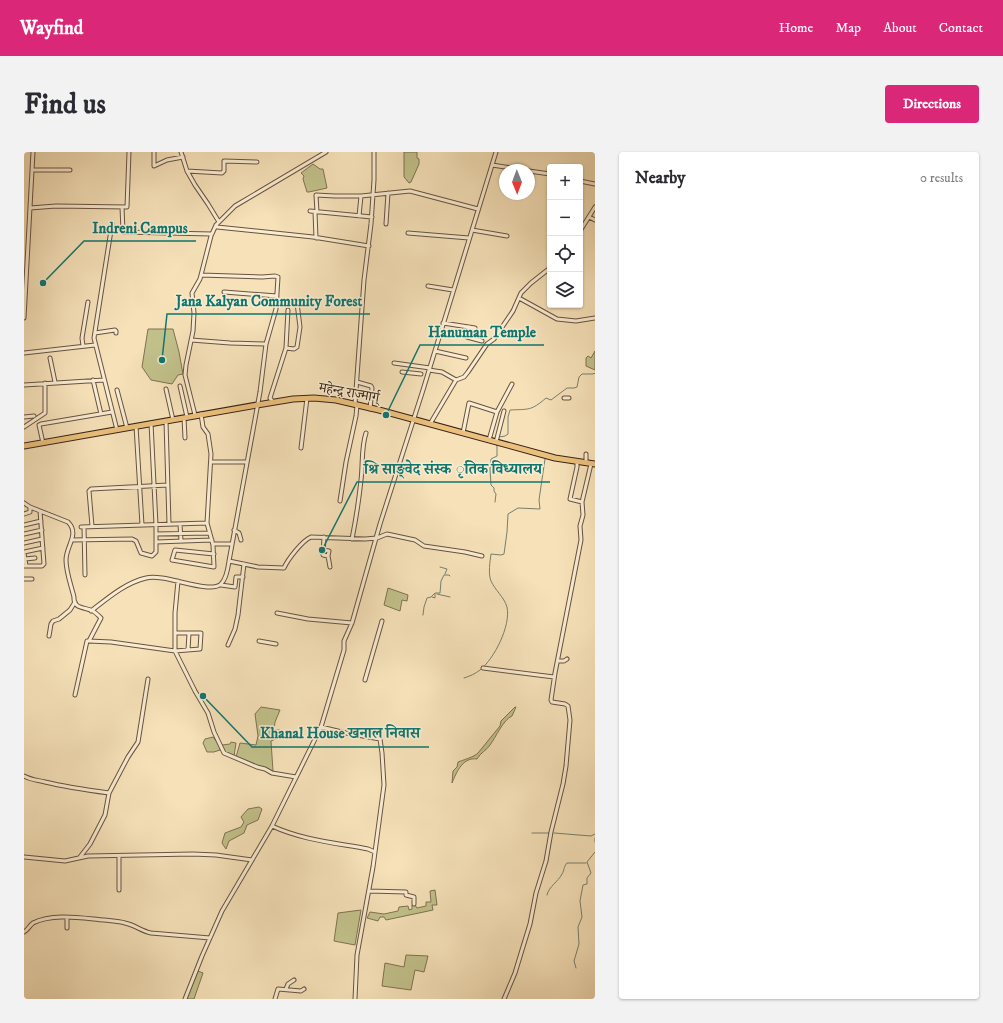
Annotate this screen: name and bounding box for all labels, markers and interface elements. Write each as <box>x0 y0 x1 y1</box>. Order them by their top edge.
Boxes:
text: Wayfind <box>20 17 83 40</box>
text: Home <box>779 19 813 37</box>
text: Map <box>835 19 861 37</box>
text: About <box>883 19 917 37</box>
text: Contact <box>939 19 983 37</box>
button: Directions <box>885 85 979 123</box>
text: Find us <box>24 87 106 122</box>
north arrow <box>499 164 535 200</box>
map controls <box>547 164 583 308</box>
button: + <box>547 164 583 200</box>
text: Nearby <box>635 167 685 189</box>
text: 0 results <box>920 170 963 186</box>
button: − <box>547 200 583 236</box>
callout: Indreni Campus <box>84 214 196 241</box>
text: Indreni Campus <box>92 219 188 238</box>
button: locate <box>547 236 583 272</box>
button: layers <box>547 272 583 308</box>
callout: Jana Kalyan Community Forest <box>167 287 370 314</box>
text: Jana Kalyan Community Forest <box>174 292 362 311</box>
callout: Hanuman Temple <box>420 318 544 345</box>
text: Hanuman Temple <box>428 323 537 342</box>
street label: महेन्द्र राज्मार्ग् <box>316 378 383 407</box>
callout: श्रि साङ्वेद संस्क ृतिक विध्यालय <box>357 455 550 482</box>
text: श्रि साङ्वेद संस्क ृतिक विध्यालय <box>363 459 543 479</box>
callout: Khanal House खनाल निवास <box>252 720 429 747</box>
text: Khanal House खनाल निवास <box>260 724 422 743</box>

